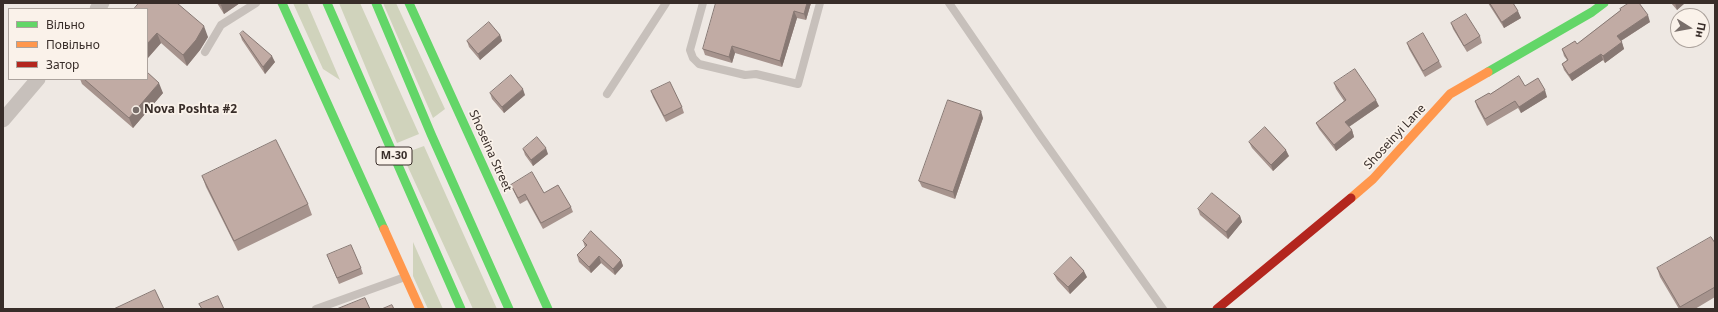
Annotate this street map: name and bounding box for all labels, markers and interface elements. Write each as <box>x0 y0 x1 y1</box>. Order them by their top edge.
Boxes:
legend <box>8 8 148 80</box>
north arrow <box>1670 8 1710 48</box>
text: Вільно <box>46 16 85 33</box>
text: Пн <box>1692 21 1710 39</box>
text: Повільно <box>46 36 100 53</box>
text: Затор <box>46 56 79 73</box>
street label: Shoseinyi Lane <box>1361 101 1429 173</box>
place label: Nova Poshta #2 <box>144 103 237 117</box>
marker: Nova Poshta #2 <box>131 105 141 115</box>
street label: Shoseina Street <box>466 108 514 194</box>
road number: М-30 <box>376 147 412 165</box>

